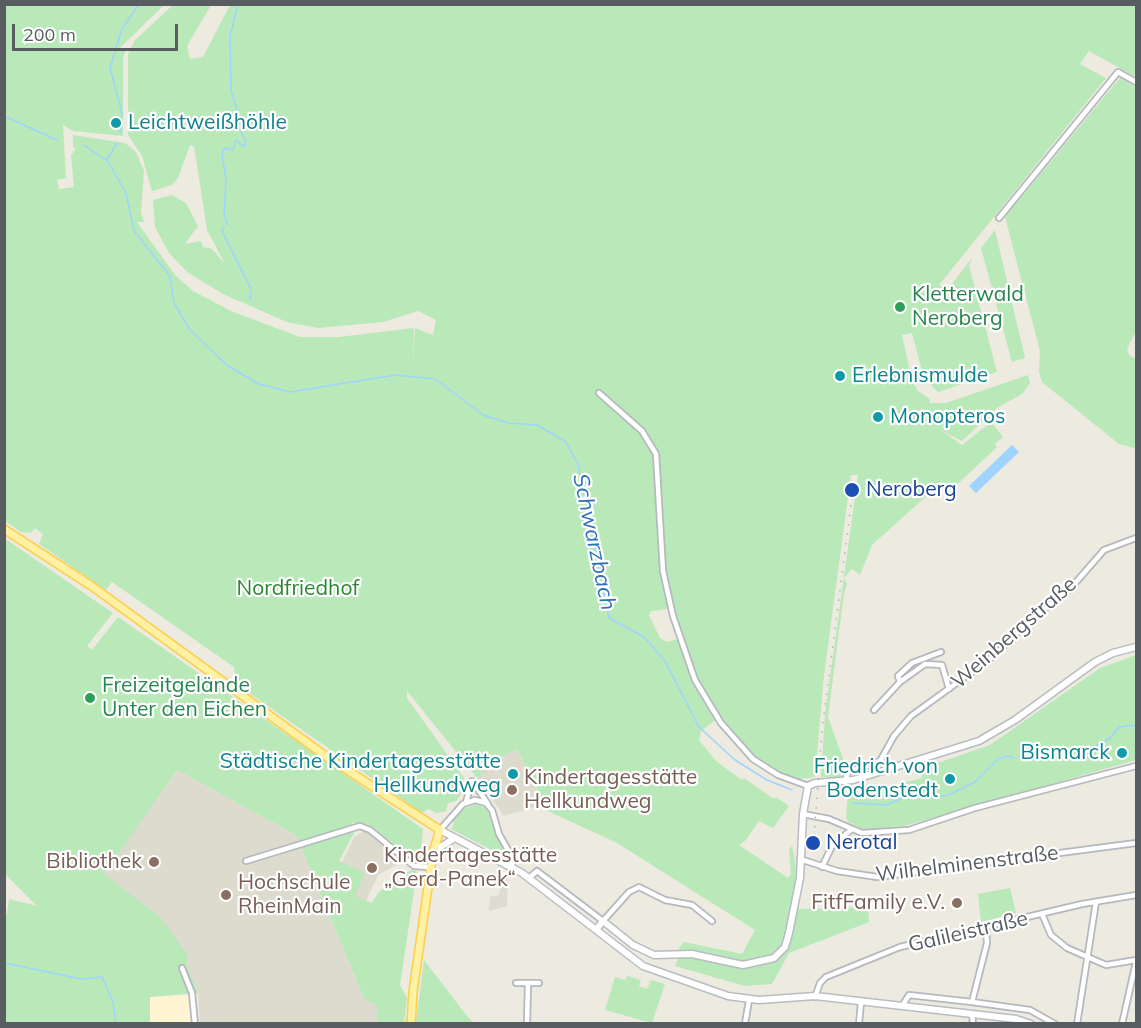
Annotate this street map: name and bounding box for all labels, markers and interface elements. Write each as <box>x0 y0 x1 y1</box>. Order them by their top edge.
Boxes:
scale bar <box>15 12 182 50</box>
text: 200 m <box>23 23 76 46</box>
place label: Leichtweißhöhle <box>128 110 287 136</box>
marker: Leichtweißhöhle <box>109 116 123 130</box>
place label: Kletterwald Neroberg <box>912 282 1024 332</box>
marker: Kletterwald Neroberg <box>893 300 907 314</box>
place label: Erlebnismulde <box>852 363 988 389</box>
marker: Erlebnismulde <box>833 369 847 383</box>
place label: Monopteros <box>890 404 1005 430</box>
marker: Monopteros <box>871 410 885 424</box>
water label: Schwarzbach <box>567 471 621 613</box>
place label: Neroberg <box>866 477 957 503</box>
marker: Neroberg <box>843 481 861 499</box>
street label: Weinbergstraße <box>946 572 1082 694</box>
park label: Nordfriedhof <box>237 576 359 602</box>
place label: Freizeitgelände Unter den Eichen <box>102 673 267 723</box>
marker: Freizeitgelände Unter den Eichen <box>83 691 97 705</box>
place label: Bismarck <box>1021 740 1110 766</box>
marker: Bismarck <box>1115 746 1129 760</box>
place label: Städtische Kindertagesstätte Hellkundweg <box>220 749 501 799</box>
place label: Friedrich von Bodenstedt <box>814 754 938 804</box>
place label: Kindertagesstätte Hellkundweg <box>524 765 697 815</box>
marker: Städtische Kindertagesstätte Hellkundweg <box>506 767 520 781</box>
marker: Friedrich von Bodenstedt <box>943 772 957 786</box>
marker: Kindertagesstätte Hellkundweg <box>505 783 519 797</box>
place label: Nerotal <box>826 830 897 856</box>
marker: Nerotal <box>804 834 822 852</box>
street label: Wilhelminenstraße <box>874 840 1060 888</box>
place label: Kindertagesstätte „Gerd-Panek“ <box>384 843 557 893</box>
place label: Bibliothek <box>46 849 142 875</box>
marker: Bibliothek <box>147 855 161 869</box>
marker: Kindertagesstätte „Gerd-Panek“ <box>365 861 379 875</box>
place label: Hochschule RheinMain <box>238 870 350 920</box>
marker: Hochschule RheinMain <box>219 888 233 902</box>
place label: FitfFamily e.V. <box>811 890 945 916</box>
marker: FitfFamily e.V. <box>950 896 964 910</box>
street label: Galileistraße <box>906 906 1030 958</box>

